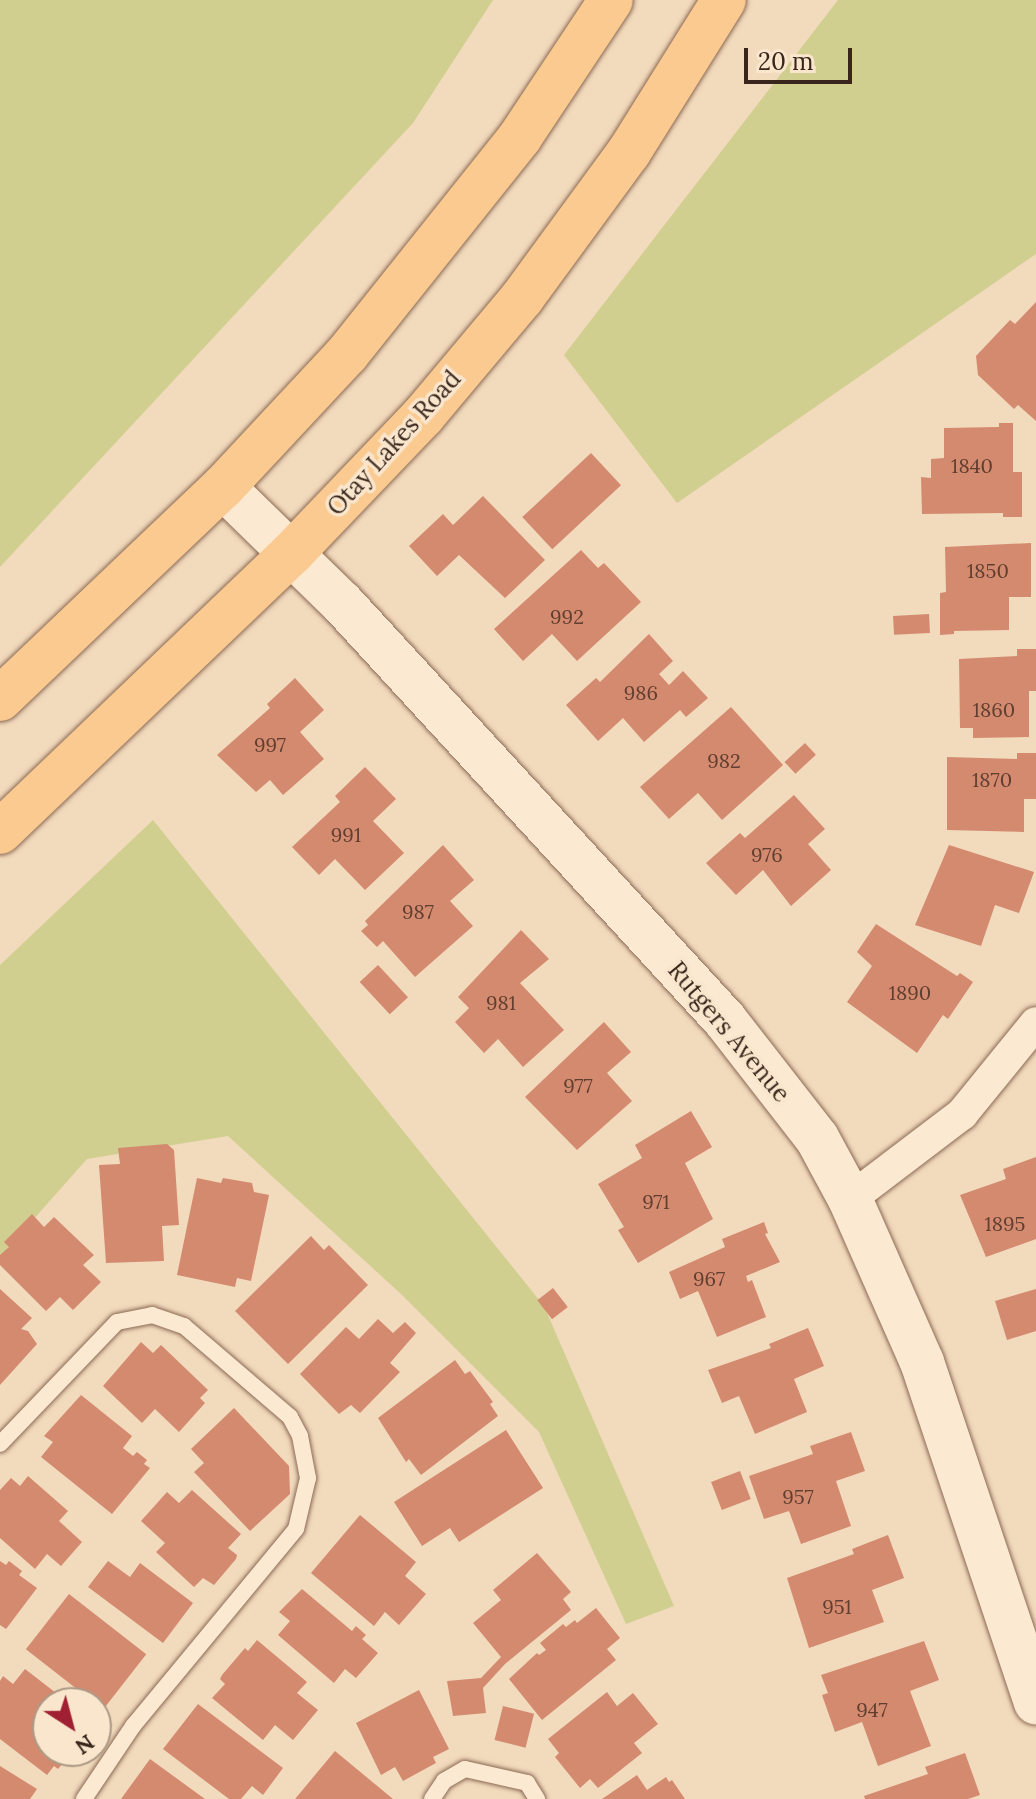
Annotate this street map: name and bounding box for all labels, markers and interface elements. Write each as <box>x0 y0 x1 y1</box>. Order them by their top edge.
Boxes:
scale bar <box>748 32 856 82</box>
text: 20 m <box>758 46 814 77</box>
street label: Otay Lakes Road <box>321 365 467 521</box>
house number: 1840 <box>951 453 993 477</box>
house number: 1850 <box>967 558 1009 582</box>
house number: 992 <box>550 604 584 628</box>
house number: 986 <box>624 680 658 704</box>
house number: 1860 <box>973 697 1015 721</box>
house number: 997 <box>254 732 286 756</box>
house number: 982 <box>707 748 741 772</box>
house number: 1870 <box>972 767 1012 791</box>
house number: 991 <box>331 822 361 846</box>
house number: 976 <box>751 842 783 866</box>
house number: 987 <box>402 899 434 923</box>
street label: Rutgers Avenue <box>662 956 796 1108</box>
house number: 1890 <box>889 980 931 1004</box>
house number: 981 <box>486 990 516 1014</box>
house number: 977 <box>563 1073 593 1097</box>
house number: 971 <box>642 1189 670 1213</box>
house number: 1895 <box>985 1211 1025 1235</box>
house number: 967 <box>693 1266 725 1290</box>
house number: 957 <box>782 1484 814 1508</box>
house number: 951 <box>822 1594 852 1618</box>
north arrow <box>32 1687 112 1767</box>
house number: 947 <box>856 1697 888 1721</box>
text: N <box>70 1728 100 1761</box>

